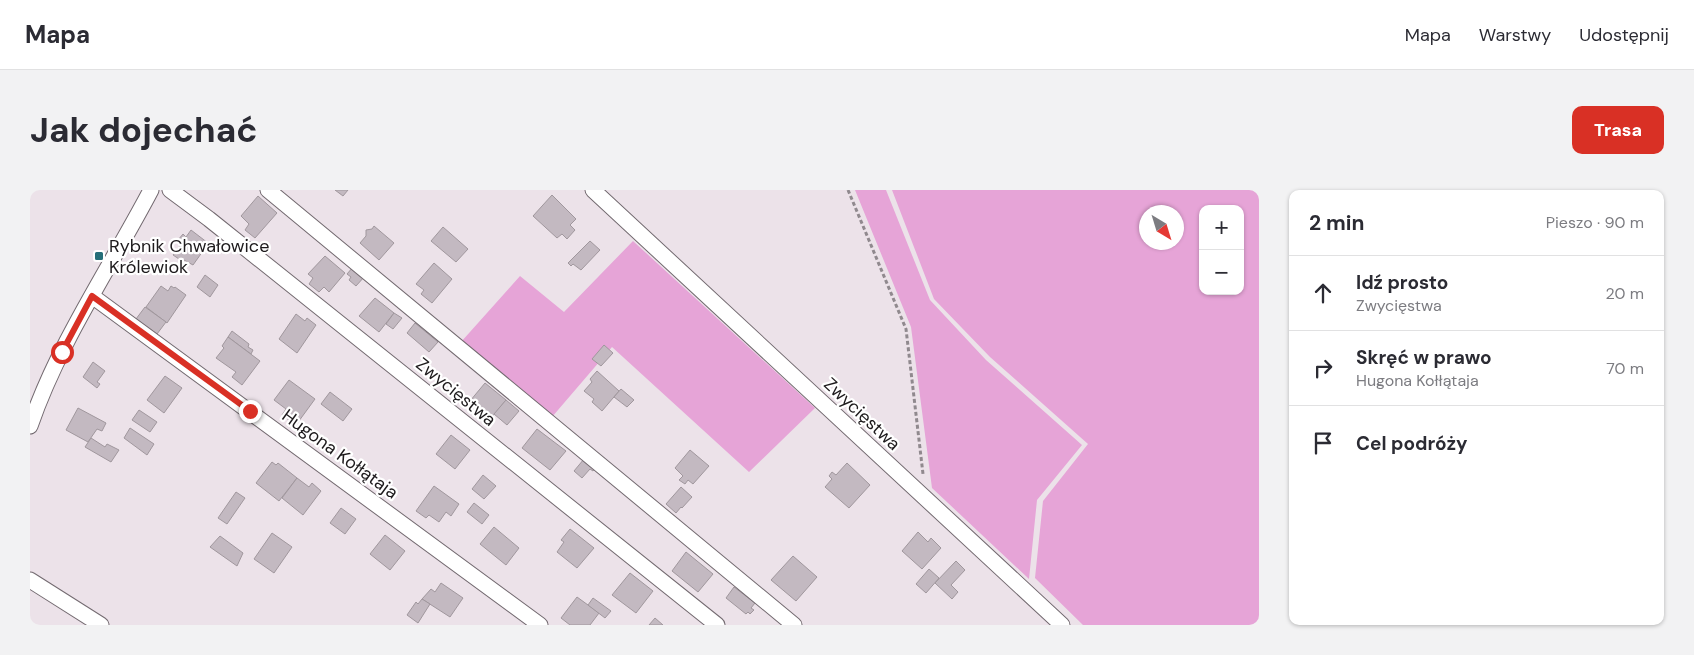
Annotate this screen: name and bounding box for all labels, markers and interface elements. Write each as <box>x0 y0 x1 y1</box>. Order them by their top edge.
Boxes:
text: Mapa <box>25 19 90 50</box>
text: Mapa <box>1405 23 1451 47</box>
text: Warstwy <box>1479 23 1551 47</box>
text: Udostępnij <box>1579 23 1669 47</box>
button: Trasa <box>1572 106 1664 154</box>
text: Jak dojechać <box>30 107 257 153</box>
north arrow <box>1139 205 1184 250</box>
map controls <box>1199 205 1244 295</box>
button: + <box>1199 205 1244 250</box>
text: 2 min <box>1309 209 1365 237</box>
text: Pieszo · 90 m <box>1546 212 1644 233</box>
place label: Rybnik Chwałowice Królewiok <box>109 234 269 279</box>
marker: Rybnik Chwałowice Królewiok <box>93 250 105 262</box>
button: − <box>1199 250 1244 295</box>
text: Idź prosto <box>1356 270 1448 295</box>
icon: ahead <box>1309 279 1337 307</box>
text: 20 m <box>1605 283 1644 304</box>
text: Zwycięstwa <box>1356 295 1442 316</box>
route start <box>51 341 74 364</box>
text: Skręć w prawo <box>1356 345 1492 370</box>
street label: Zwycięstwa <box>411 352 501 432</box>
icon: right <box>1309 354 1337 382</box>
text: 70 m <box>1606 358 1644 379</box>
text: Hugona Kołłątaja <box>1356 370 1479 391</box>
street label: Zwycięstwa <box>819 372 905 456</box>
route end <box>239 400 262 423</box>
street label: Hugona Kołłątaja <box>277 404 403 504</box>
icon: arrive <box>1309 429 1337 457</box>
text: Cel podróży <box>1356 431 1467 456</box>

